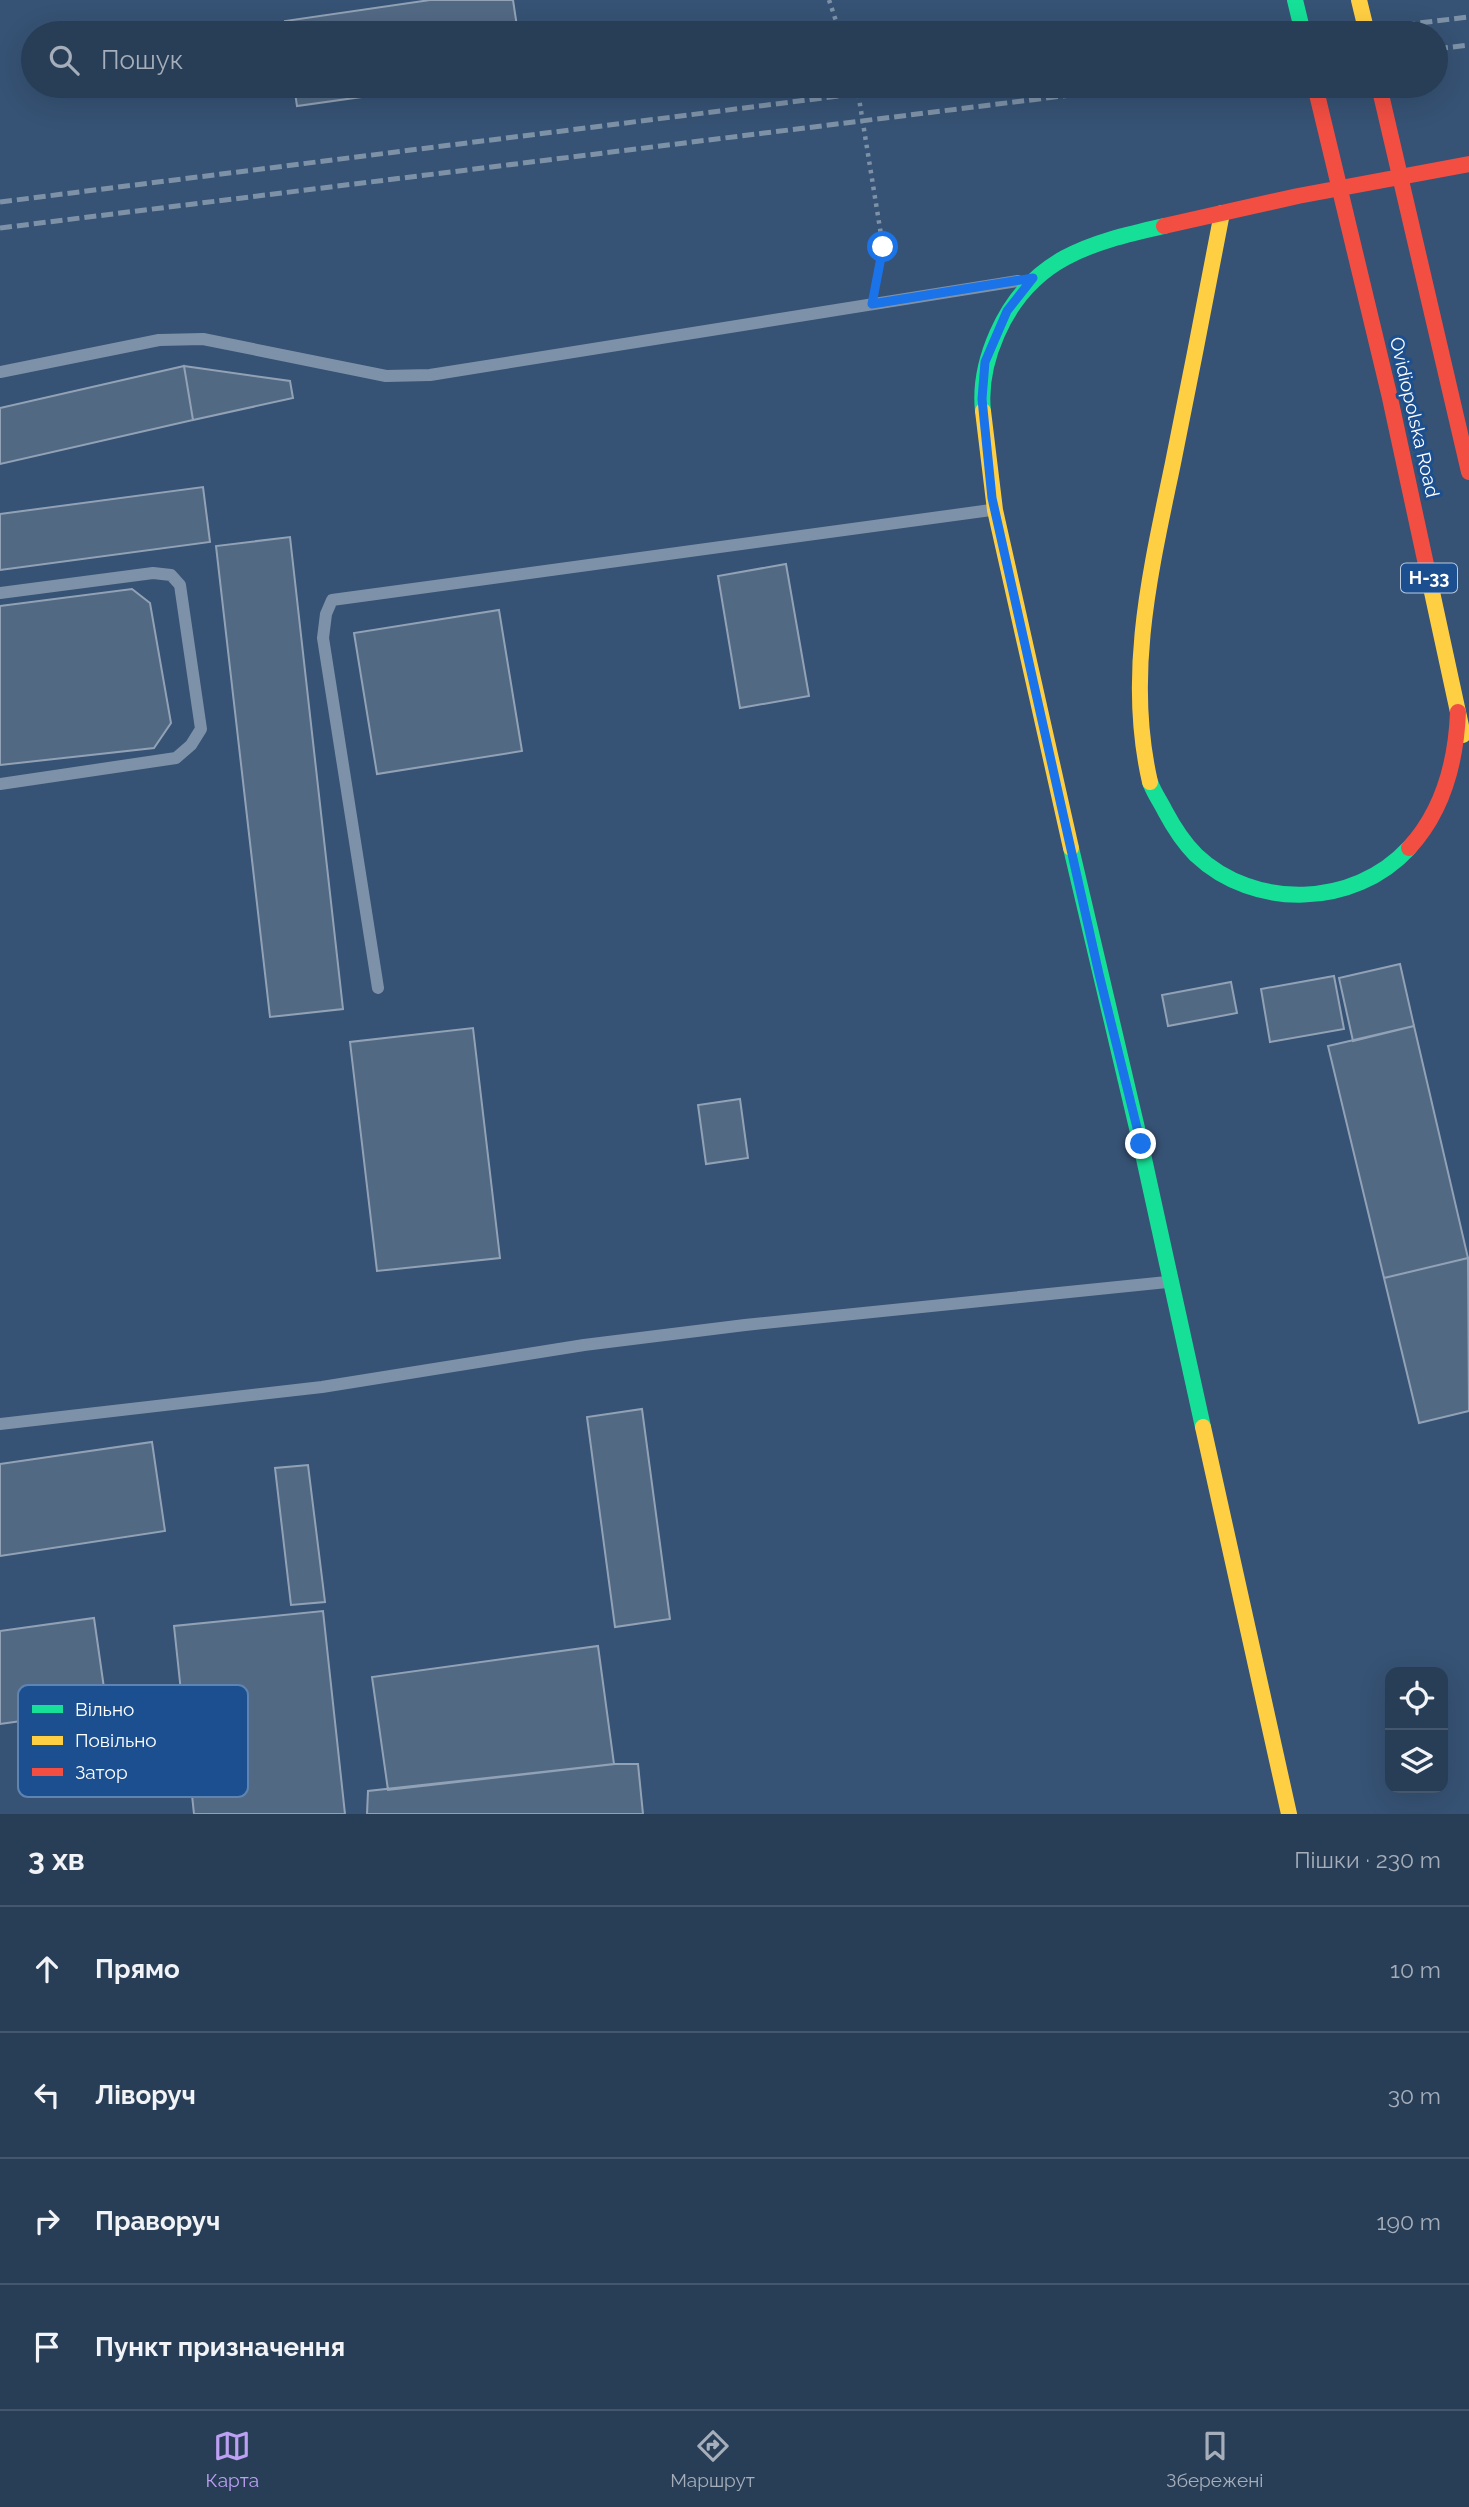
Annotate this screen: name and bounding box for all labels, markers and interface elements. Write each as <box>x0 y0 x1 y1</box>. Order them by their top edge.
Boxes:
search box <box>21 21 1448 98</box>
icon: search <box>45 41 83 79</box>
text: Пошук <box>101 45 183 75</box>
route start <box>867 231 898 262</box>
street label: Ovidiopolska Road <box>1386 335 1444 499</box>
road number: Н-33 <box>1401 564 1457 592</box>
route end <box>1125 1128 1156 1159</box>
map controls <box>1385 1667 1448 1793</box>
button: locate <box>1385 1667 1448 1730</box>
legend <box>18 1685 248 1797</box>
text: Вільно <box>75 1698 134 1720</box>
text: Повільно <box>75 1729 157 1751</box>
button: layers <box>1385 1730 1448 1793</box>
text: Затор <box>75 1761 128 1783</box>
text: 3 хв <box>28 1842 85 1877</box>
text: Пішки · 230 m <box>1294 1846 1441 1873</box>
icon: ahead <box>28 1950 66 1988</box>
text: Прямо <box>95 1954 180 1984</box>
text: 10 m <box>1390 1956 1441 1983</box>
icon: left <box>28 2076 66 2114</box>
text: Ліворуч <box>95 2080 196 2110</box>
text: 30 m <box>1388 2082 1441 2109</box>
icon: right <box>28 2202 66 2240</box>
text: Праворуч <box>95 2206 220 2236</box>
text: 190 m <box>1377 2208 1441 2235</box>
icon: arrive <box>28 2328 66 2366</box>
text: Пункт призначення <box>95 2332 345 2362</box>
tab: Карта <box>206 2427 259 2491</box>
tab: Маршрут <box>670 2427 755 2491</box>
tab: Збережені <box>1166 2427 1263 2491</box>

